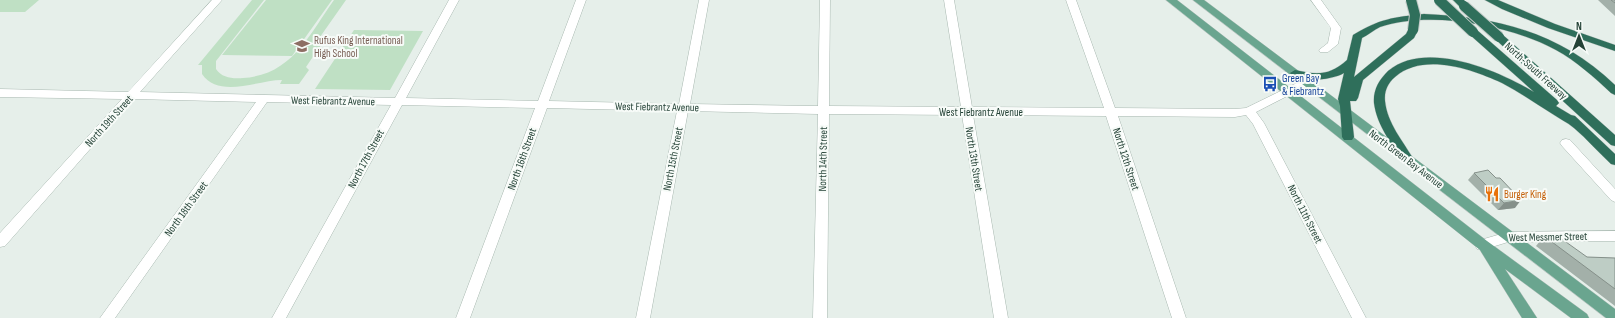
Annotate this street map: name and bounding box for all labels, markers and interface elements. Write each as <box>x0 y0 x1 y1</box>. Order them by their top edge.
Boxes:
north arrow <box>1559 16 1599 56</box>
text: N <box>1576 20 1582 33</box>
place label: Rufus King International High School <box>314 34 403 60</box>
school or university icon: Rufus King International High School <box>293 37 311 55</box>
street label: North-South Freeway <box>1502 40 1570 103</box>
place label: Green Bay & Fiebrantz <box>1282 72 1324 98</box>
bus stop icon: Green Bay & Fiebrantz <box>1261 75 1279 93</box>
street label: North 19th Street <box>82 92 136 150</box>
street label: West Fiebrantz Avenue <box>291 94 375 108</box>
street label: West Fiebrantz Avenue <box>615 100 699 114</box>
street label: West Fiebrantz Avenue <box>939 106 1023 119</box>
street label: North 15th Street <box>660 125 686 192</box>
street label: North 16th Street <box>505 126 539 192</box>
street label: North 14th Street <box>816 126 830 191</box>
street label: North 13th Street <box>963 126 986 193</box>
street label: North 12th Street <box>1110 126 1142 192</box>
street label: North 17th Street <box>345 127 387 191</box>
street label: North Green Bay Avenue <box>1367 127 1445 191</box>
street label: North 18th Street <box>162 178 211 239</box>
street label: North 11th Street <box>1285 183 1326 246</box>
restaurant icon: Burger King <box>1483 185 1501 203</box>
place label: Burger King <box>1504 188 1547 201</box>
street label: West Messmer Street <box>1508 230 1588 244</box>

